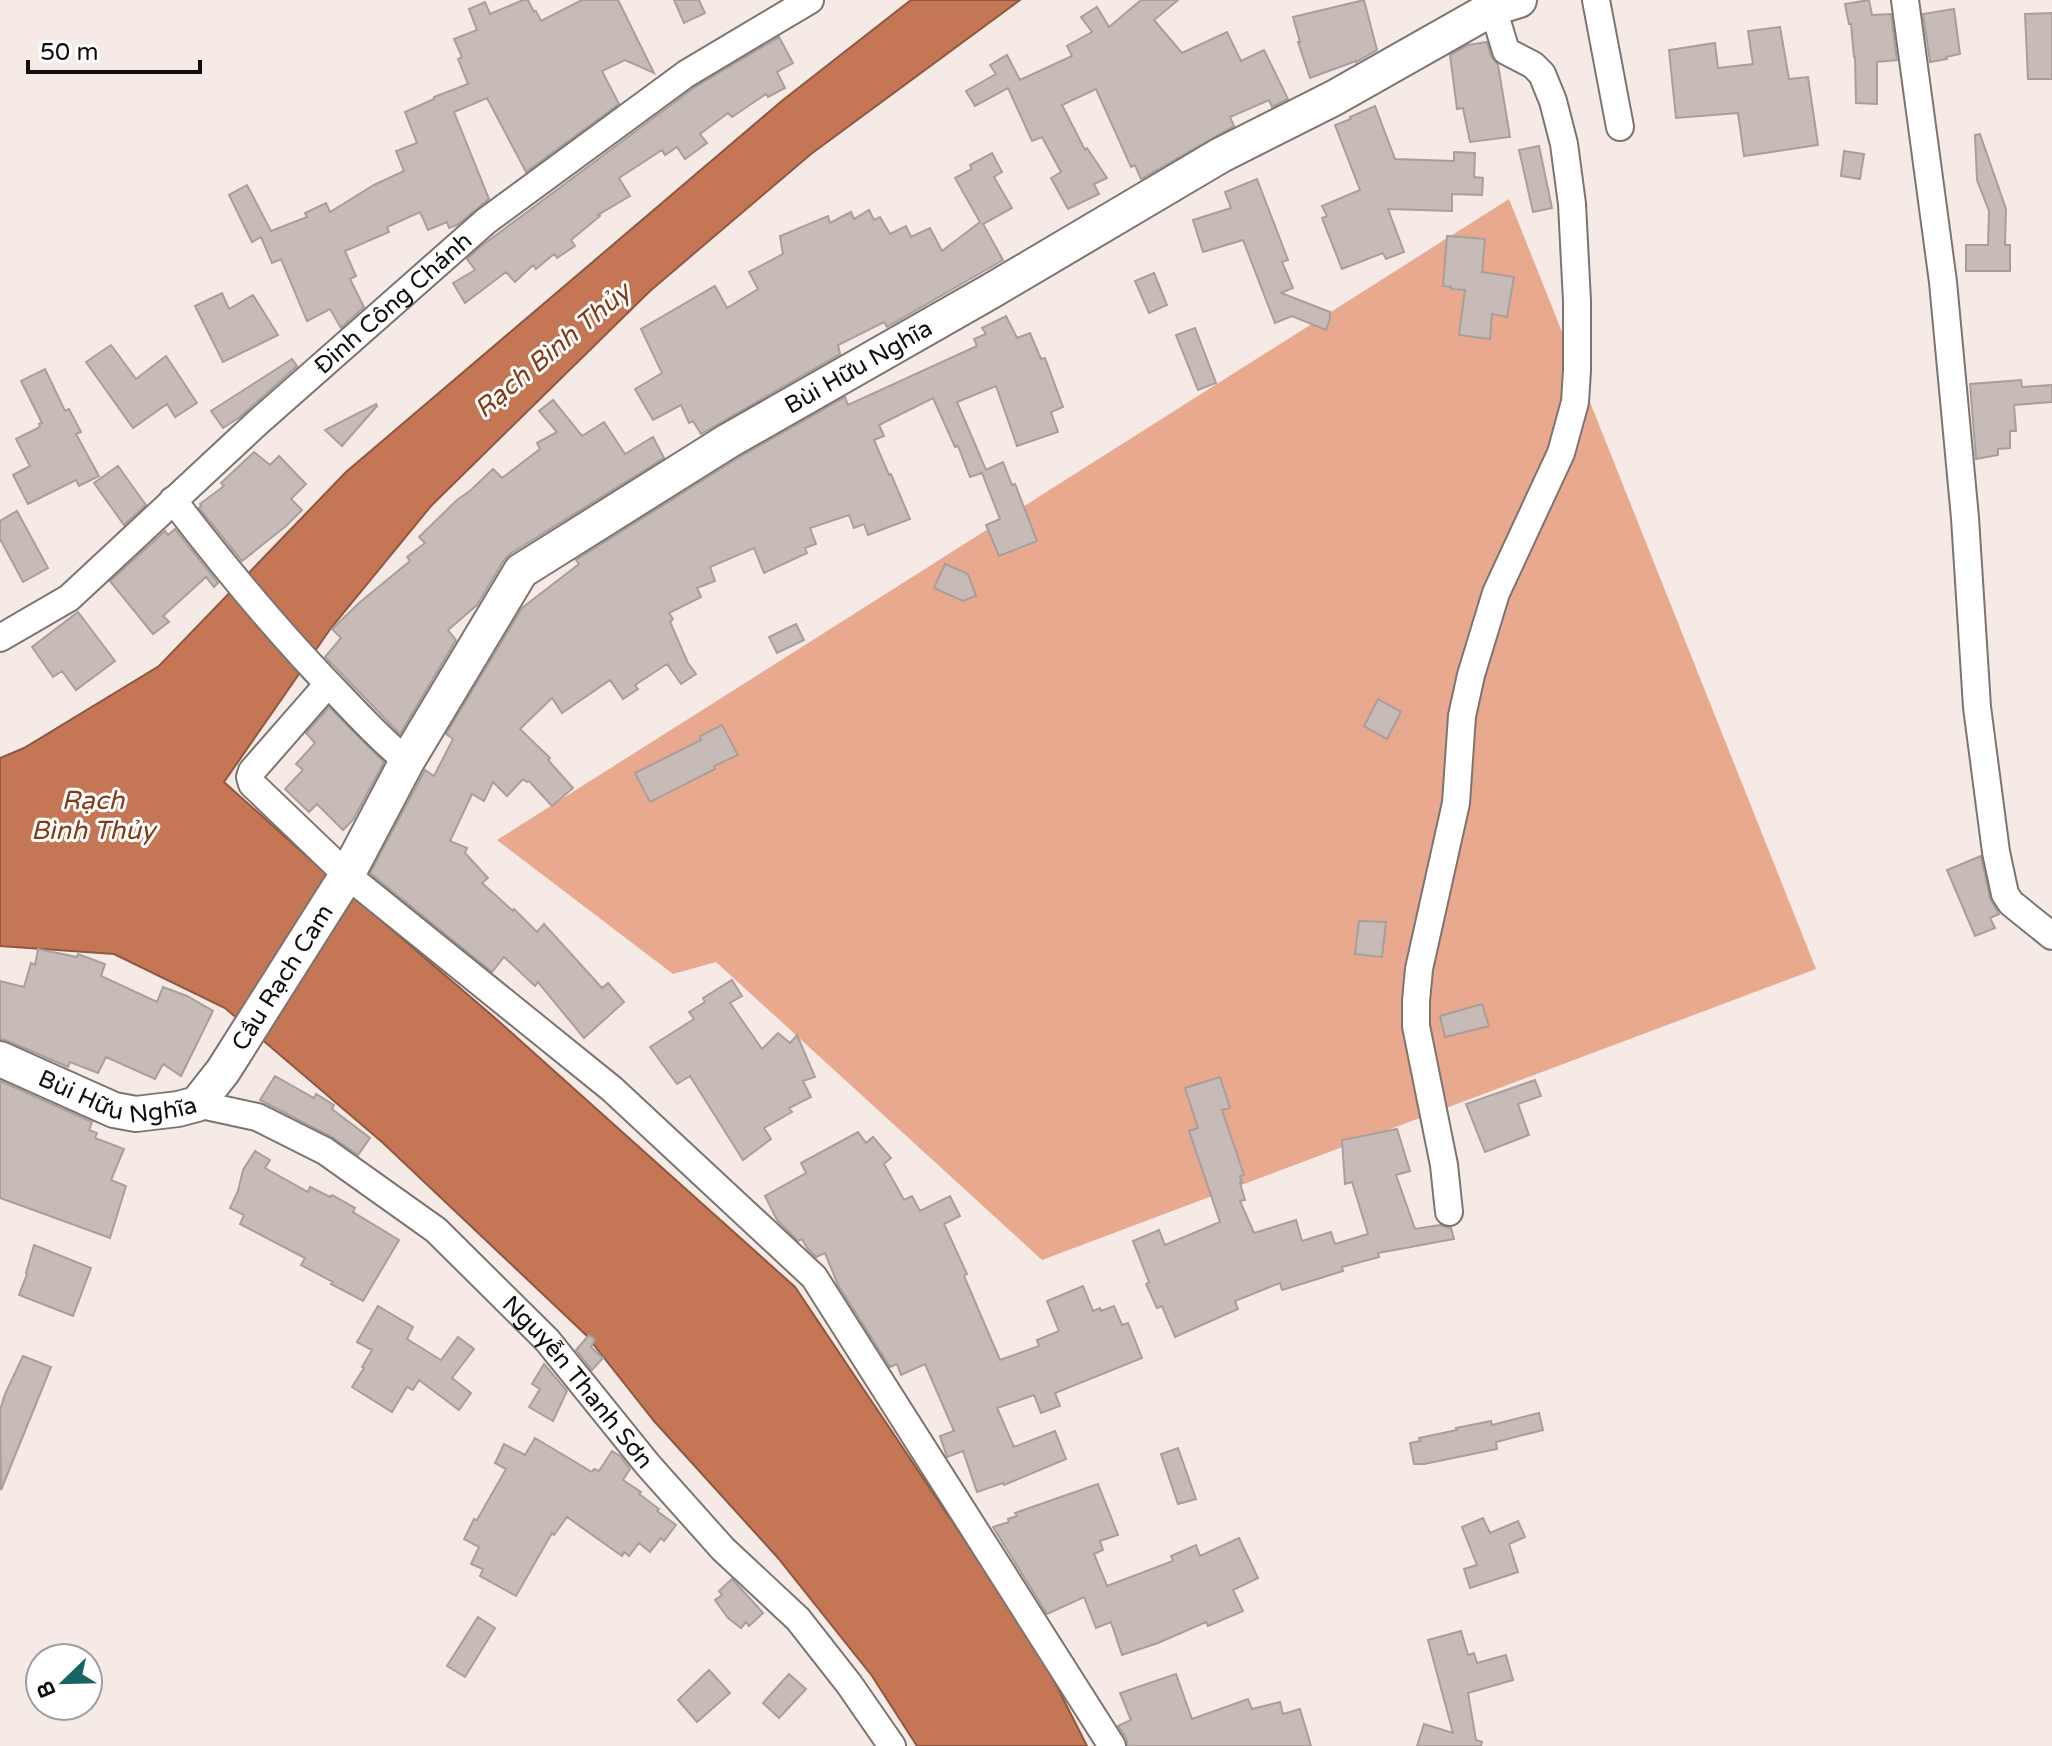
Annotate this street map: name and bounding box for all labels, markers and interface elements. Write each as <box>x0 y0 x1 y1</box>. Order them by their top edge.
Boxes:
scale bar <box>28 24 200 74</box>
text: 50 m <box>40 38 98 67</box>
street label: Đinh Công Chánh <box>309 226 478 381</box>
water label: Rạch Bình Thủy <box>468 274 639 424</box>
street label: Bùi Hữu Nghĩa <box>780 314 937 421</box>
water label: Rạch Bình Thủy <box>31 785 158 846</box>
street label: Cầu Rạch Cam <box>226 899 340 1056</box>
street label: Bùi Hữu Nghĩa <box>34 1064 200 1130</box>
street label: Nguyễn Thanh Sơn <box>496 1290 659 1475</box>
north arrow <box>24 1642 104 1722</box>
text: B <box>32 1677 61 1702</box>

